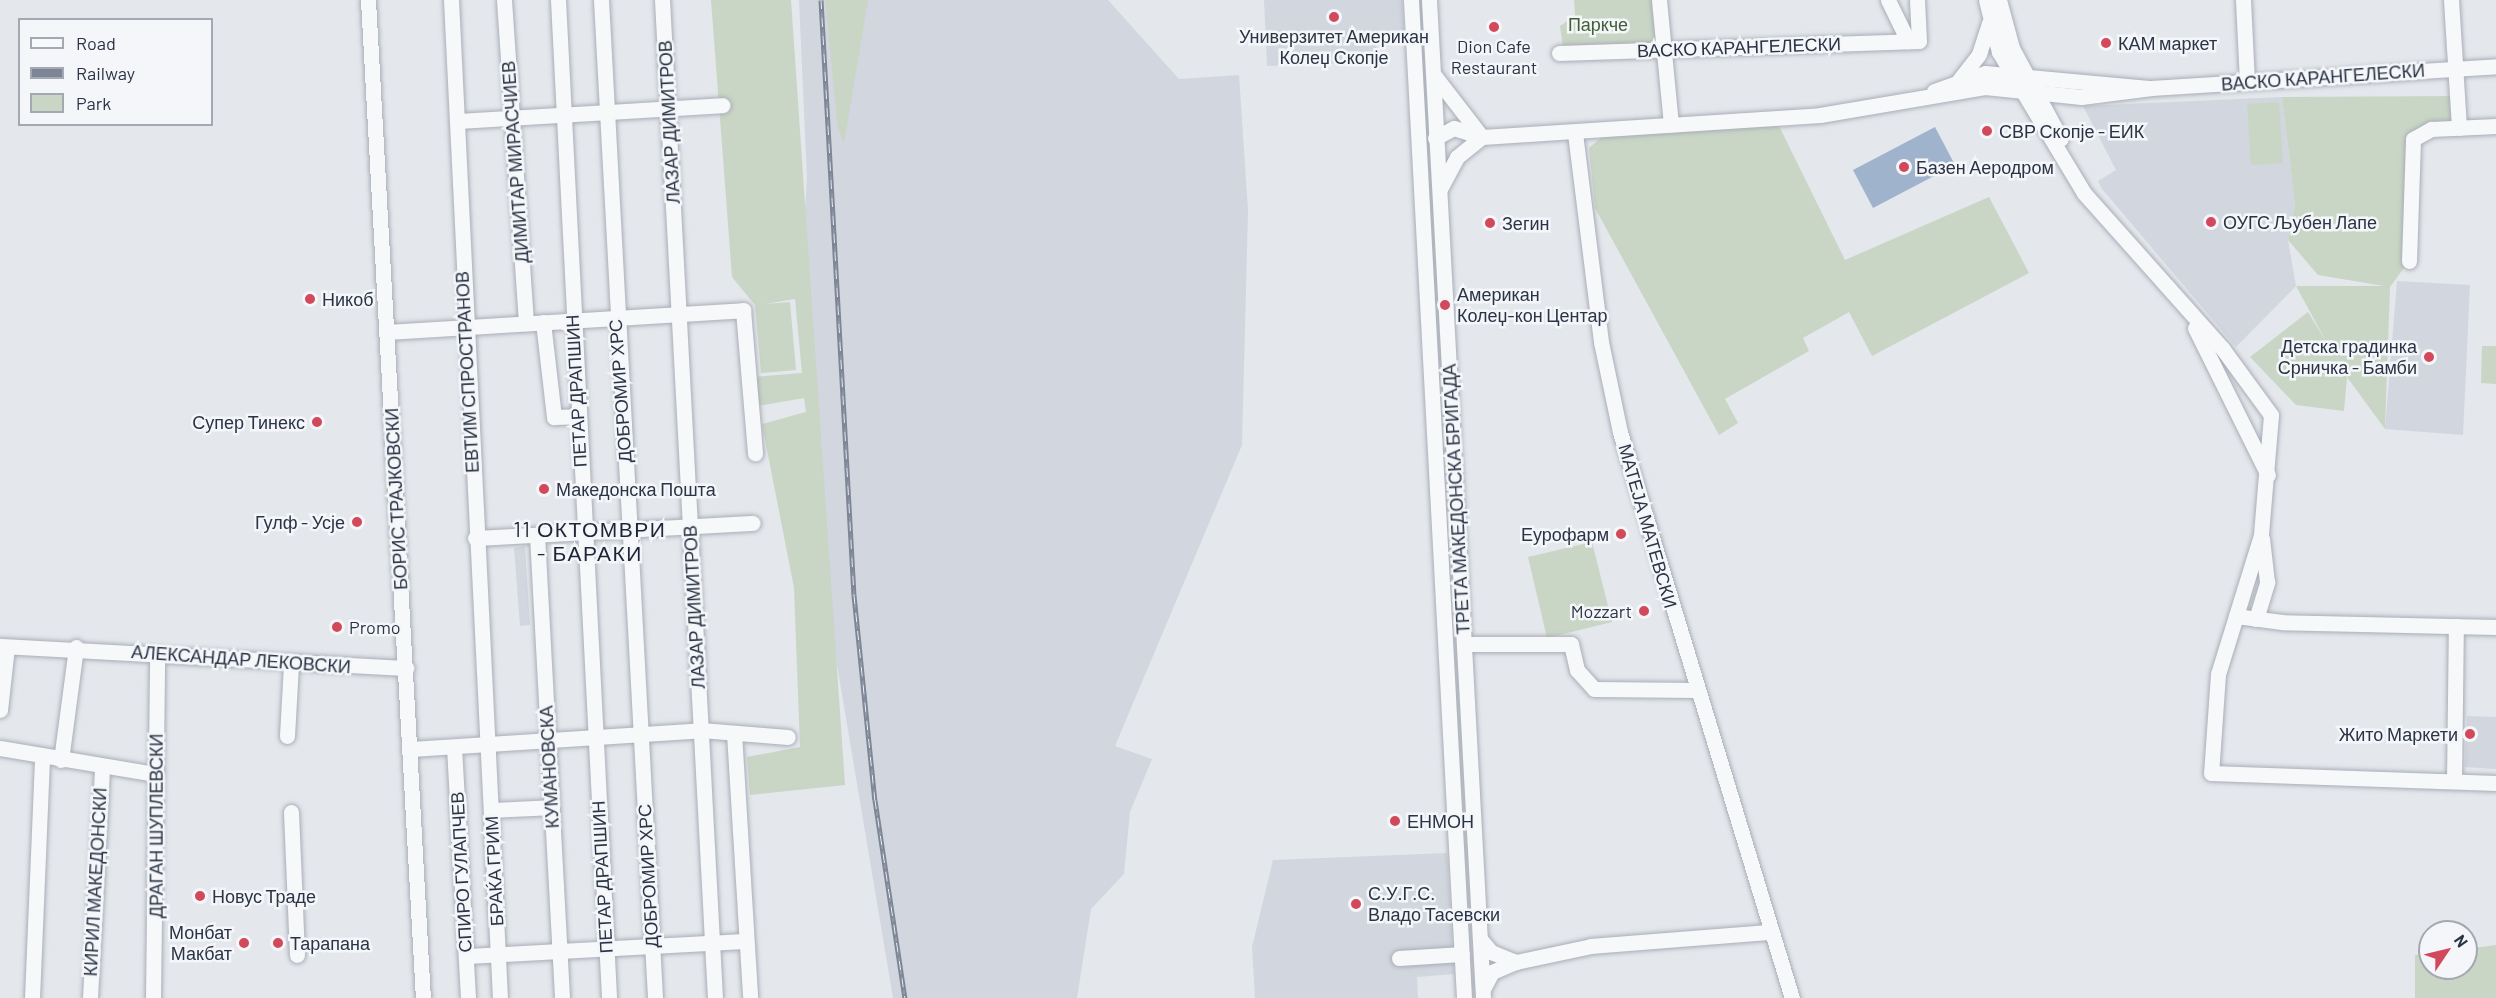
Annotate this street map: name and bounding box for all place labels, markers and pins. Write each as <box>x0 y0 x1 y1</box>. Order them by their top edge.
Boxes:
marker: Универзитет Американ Колеџ Скопје <box>1327 10 1341 24</box>
marker: Dion Cafe Restaurant <box>1487 20 1501 34</box>
place label: Универзитет Американ Колеџ Скопје <box>1239 26 1429 68</box>
place label: КАМ маркет <box>2118 32 2217 54</box>
place label: Dion Cafe Restaurant <box>1451 36 1537 78</box>
marker: КАМ маркет <box>2099 36 2113 50</box>
place label: СВР Скопје - ЕИК <box>1999 120 2144 142</box>
marker: СВР Скопје - ЕИК <box>1980 124 1994 138</box>
place label: Базен Аеродром <box>1916 156 2054 178</box>
marker: Базен Аеродром <box>1897 160 1911 174</box>
place label: ОУГС Љубен Лапе <box>2223 211 2377 233</box>
place label: Зегин <box>1502 212 1549 234</box>
marker: ОУГС Љубен Лапе <box>2204 215 2218 229</box>
marker: Зегин <box>1483 216 1497 230</box>
place label: Американ Колеџ-кон Центар <box>1457 284 1608 326</box>
place label: Никоб <box>322 288 373 310</box>
marker: Никоб <box>303 292 317 306</box>
marker: Американ Колеџ-кон Центар <box>1438 298 1452 312</box>
place label: Детска градинка Срничка - Бамби <box>2278 336 2417 378</box>
marker: Детска градинка Срничка - Бамби <box>2422 350 2436 364</box>
place label: Супер Тинекс <box>192 411 305 433</box>
marker: Супер Тинекс <box>310 415 324 429</box>
place label: Македонска Пошта <box>556 478 716 500</box>
marker: Македонска Пошта <box>537 482 551 496</box>
place label: Гулф - Усје <box>255 511 345 533</box>
marker: Гулф - Усје <box>350 515 364 529</box>
place label: Еурофарм <box>1521 523 1609 545</box>
marker: Еурофарм <box>1614 527 1628 541</box>
place label: Mozzart <box>1571 600 1632 622</box>
marker: Mozzart <box>1637 604 1651 618</box>
place label: Promo <box>349 616 400 638</box>
marker: Promo <box>330 620 344 634</box>
place label: Жито Маркети <box>2339 723 2458 745</box>
marker: Жито Маркети <box>2463 727 2477 741</box>
place label: ЕНМОН <box>1407 810 1474 832</box>
marker: ЕНМОН <box>1388 814 1402 828</box>
place label: С.У.Г.С. Владо Тасевски <box>1368 883 1500 926</box>
place label: Новус Траде <box>212 885 316 907</box>
marker: Новус Траде <box>193 889 207 903</box>
marker: С.У.Г.С. Владо Тасевски <box>1349 897 1363 911</box>
place label: Монбат Макбат <box>169 922 232 964</box>
place label: Тарапана <box>290 932 370 954</box>
marker: Монбат Макбат <box>237 936 251 950</box>
marker: Тарапана <box>271 936 285 950</box>

